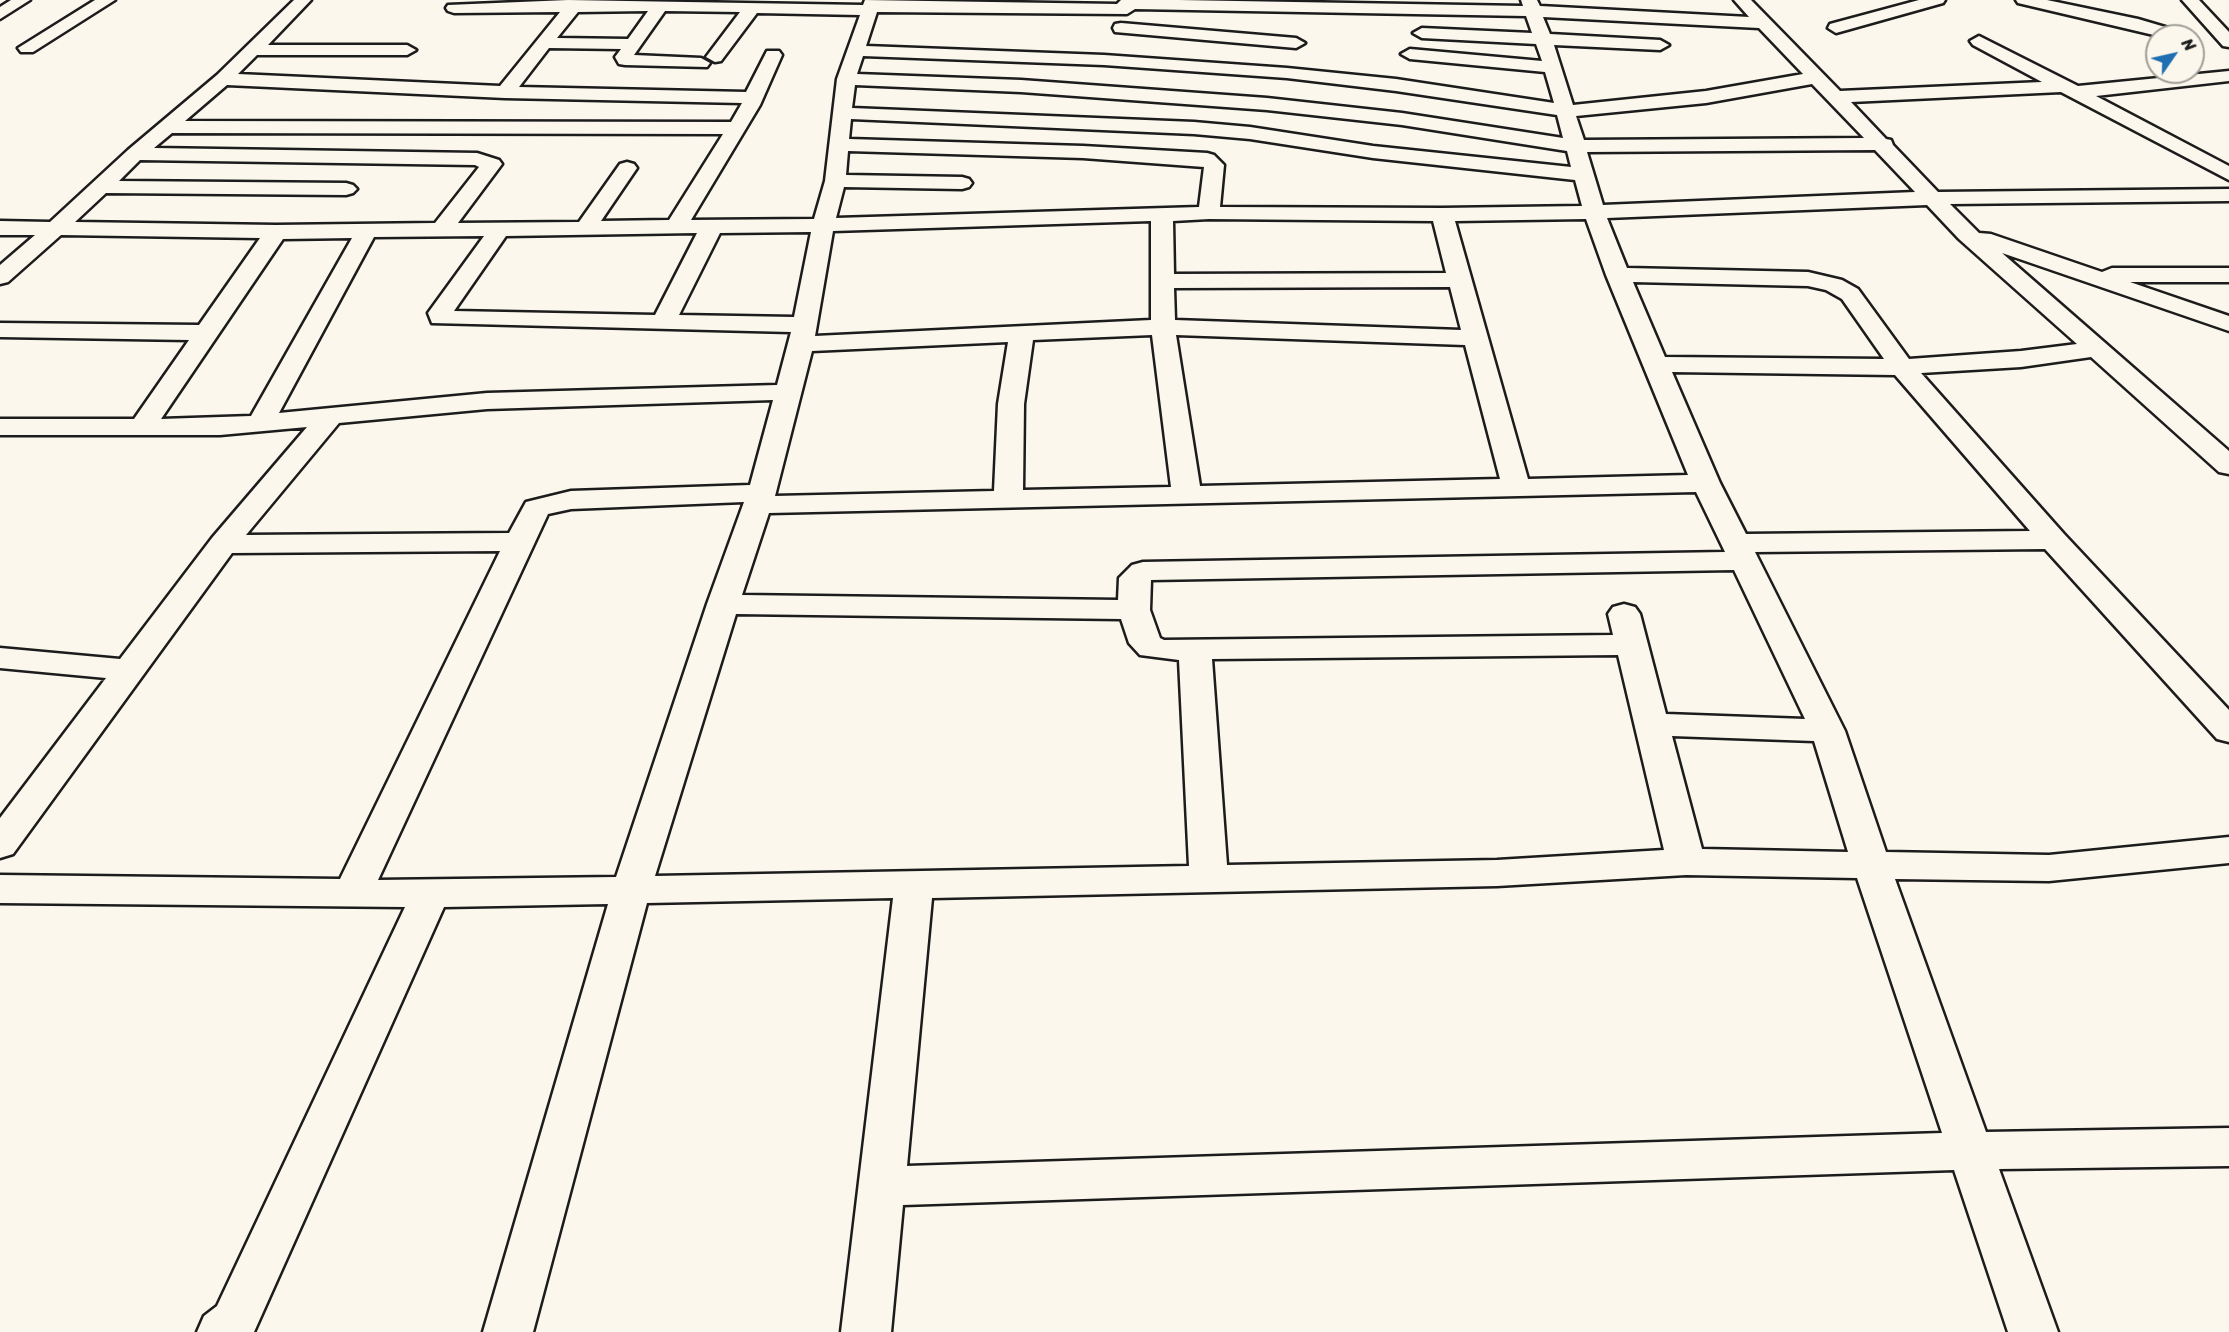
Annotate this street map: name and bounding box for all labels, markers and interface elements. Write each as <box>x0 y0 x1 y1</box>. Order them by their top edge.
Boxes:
north arrow <box>2145 24 2205 84</box>
text: N <box>2174 32 2204 57</box>

